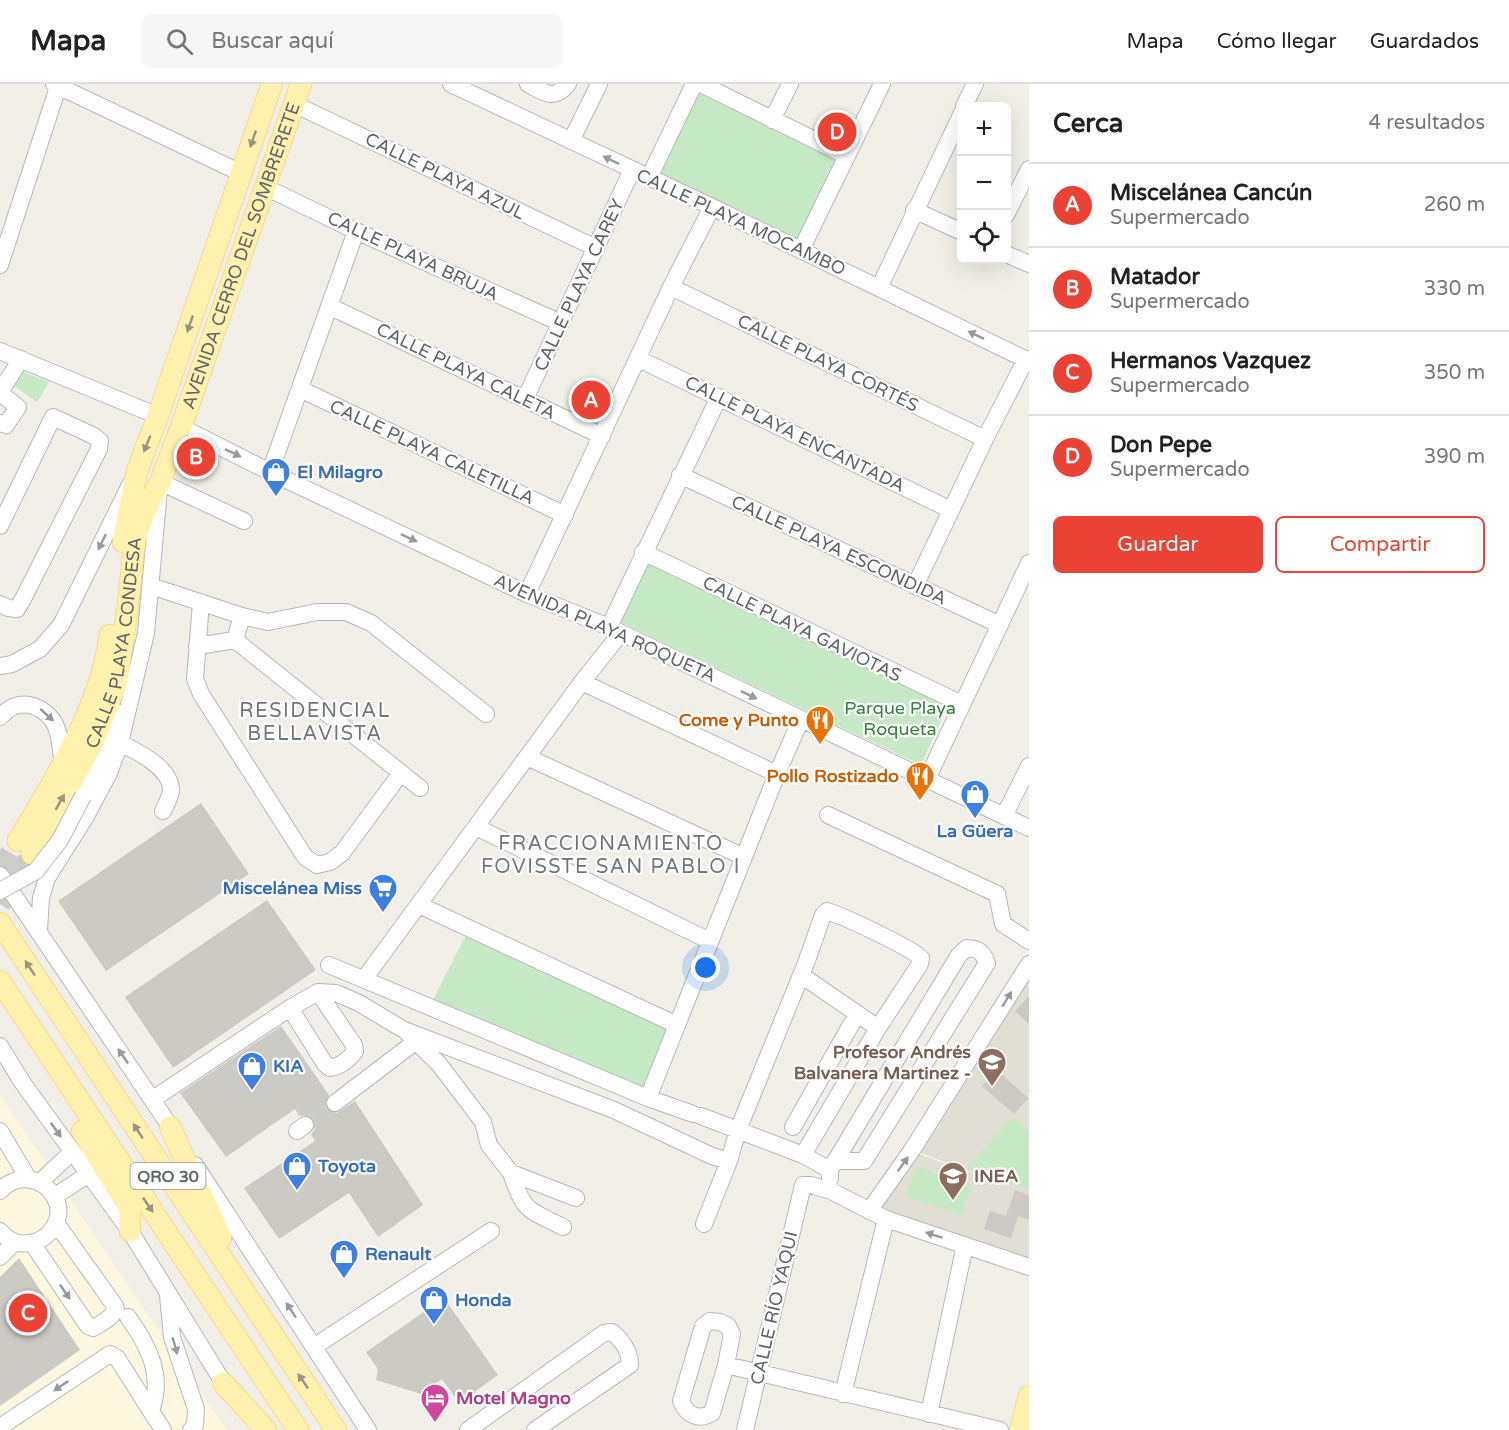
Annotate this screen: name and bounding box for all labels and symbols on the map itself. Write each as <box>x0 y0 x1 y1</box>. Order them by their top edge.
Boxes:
street label: AVENIDA CERRO DEL SOMBRERETE <box>177 99 305 412</box>
pin: D <box>818 110 856 154</box>
street label: CALLE PLAYA AZUL <box>362 128 529 224</box>
one-way arrow <box>248 130 258 148</box>
one-way arrow <box>603 155 620 165</box>
street label: CALLE PLAYA MOCAMBO <box>633 164 849 280</box>
street label: CALLE PLAYA CAREY <box>529 195 629 375</box>
street label: CALLE PLAYA BRUJA <box>324 207 502 305</box>
street label: CALLE PLAYA CORTÉS <box>734 310 922 416</box>
one-way arrow <box>184 315 194 333</box>
street label: CALLE PLAYA CALETA <box>373 318 559 424</box>
one-way arrow <box>968 331 985 340</box>
street label: CALLE PLAYA ENCANTADA <box>681 371 909 497</box>
pin: A <box>572 378 610 422</box>
street label: CALLE PLAYA CALETILLA <box>326 395 538 509</box>
pin: B <box>176 434 216 479</box>
one-way arrow <box>142 435 152 453</box>
one-way arrow <box>224 448 242 458</box>
shop icon: El Milagro <box>260 456 292 498</box>
place label: El Milagro <box>297 461 383 483</box>
street label: CALLE PLAYA ESCONDIDA <box>728 490 950 610</box>
one-way arrow <box>400 533 417 542</box>
one-way arrow <box>97 534 106 551</box>
street label: CALLE PLAYA CONDESA <box>80 536 146 752</box>
street label: AVENIDA PLAYA ROQUETA <box>490 569 720 687</box>
street label: CALLE PLAYA GAVIOTAS <box>699 571 905 687</box>
one-way arrow <box>741 690 758 699</box>
park label: Parque Playa Roqueta <box>844 697 956 740</box>
district label: RESIDENCIAL BELLAVISTA <box>239 699 391 746</box>
restaurant icon: Come y Punto <box>804 704 836 746</box>
one-way arrow <box>39 708 54 722</box>
place label: Come y Punto <box>679 709 799 731</box>
restaurant icon: Pollo Rostizado <box>904 760 936 802</box>
place label: Pollo Rostizado <box>767 765 899 787</box>
shop icon: La Güera <box>959 778 991 820</box>
one-way arrow <box>55 793 65 810</box>
place label: La Güera <box>937 820 1013 842</box>
district label: FRACCIONAMIENTO FOVISSTE SAN PABLO I <box>481 832 741 879</box>
supermarket icon: Miscelánea Miss <box>367 872 399 914</box>
place label: Miscelánea Miss <box>222 877 362 899</box>
your location <box>691 953 720 982</box>
one-way arrow <box>24 961 36 977</box>
one-way arrow <box>1002 991 1013 1007</box>
place label: Profesor Andrés Balvanera Martinez - <box>794 1041 971 1084</box>
school or university icon: Profesor Andrés Balvanera Martinez - <box>976 1046 1008 1088</box>
one-way arrow <box>117 1048 129 1064</box>
shop icon: KIA <box>236 1050 268 1092</box>
place label: KIA <box>273 1055 304 1077</box>
one-way arrow <box>50 1122 62 1137</box>
one-way arrow <box>133 1123 144 1139</box>
shop icon: Toyota <box>281 1150 313 1192</box>
place label: Toyota <box>317 1155 376 1177</box>
one-way arrow <box>897 1156 909 1172</box>
school or university icon: INEA <box>937 1160 969 1202</box>
road number: QRO 30 <box>130 1163 206 1189</box>
place label: INEA <box>974 1165 1019 1187</box>
one-way arrow <box>142 1197 153 1213</box>
street label: CALLE RÍO YAQUI <box>746 1229 802 1387</box>
one-way arrow <box>925 1229 943 1239</box>
shop icon: Renault <box>328 1238 360 1280</box>
place label: Renault <box>365 1243 431 1265</box>
one-way arrow <box>59 1283 71 1299</box>
shop icon: Honda <box>418 1284 450 1326</box>
place label: Honda <box>455 1289 512 1311</box>
pin: C <box>9 1290 48 1336</box>
one-way arrow <box>285 1303 297 1319</box>
one-way arrow <box>171 1337 180 1355</box>
one-way arrow <box>298 1373 309 1389</box>
one-way arrow <box>52 1380 69 1391</box>
hotel icon: Motel Magno <box>419 1382 451 1424</box>
place label: Motel Magno <box>456 1387 571 1409</box>

